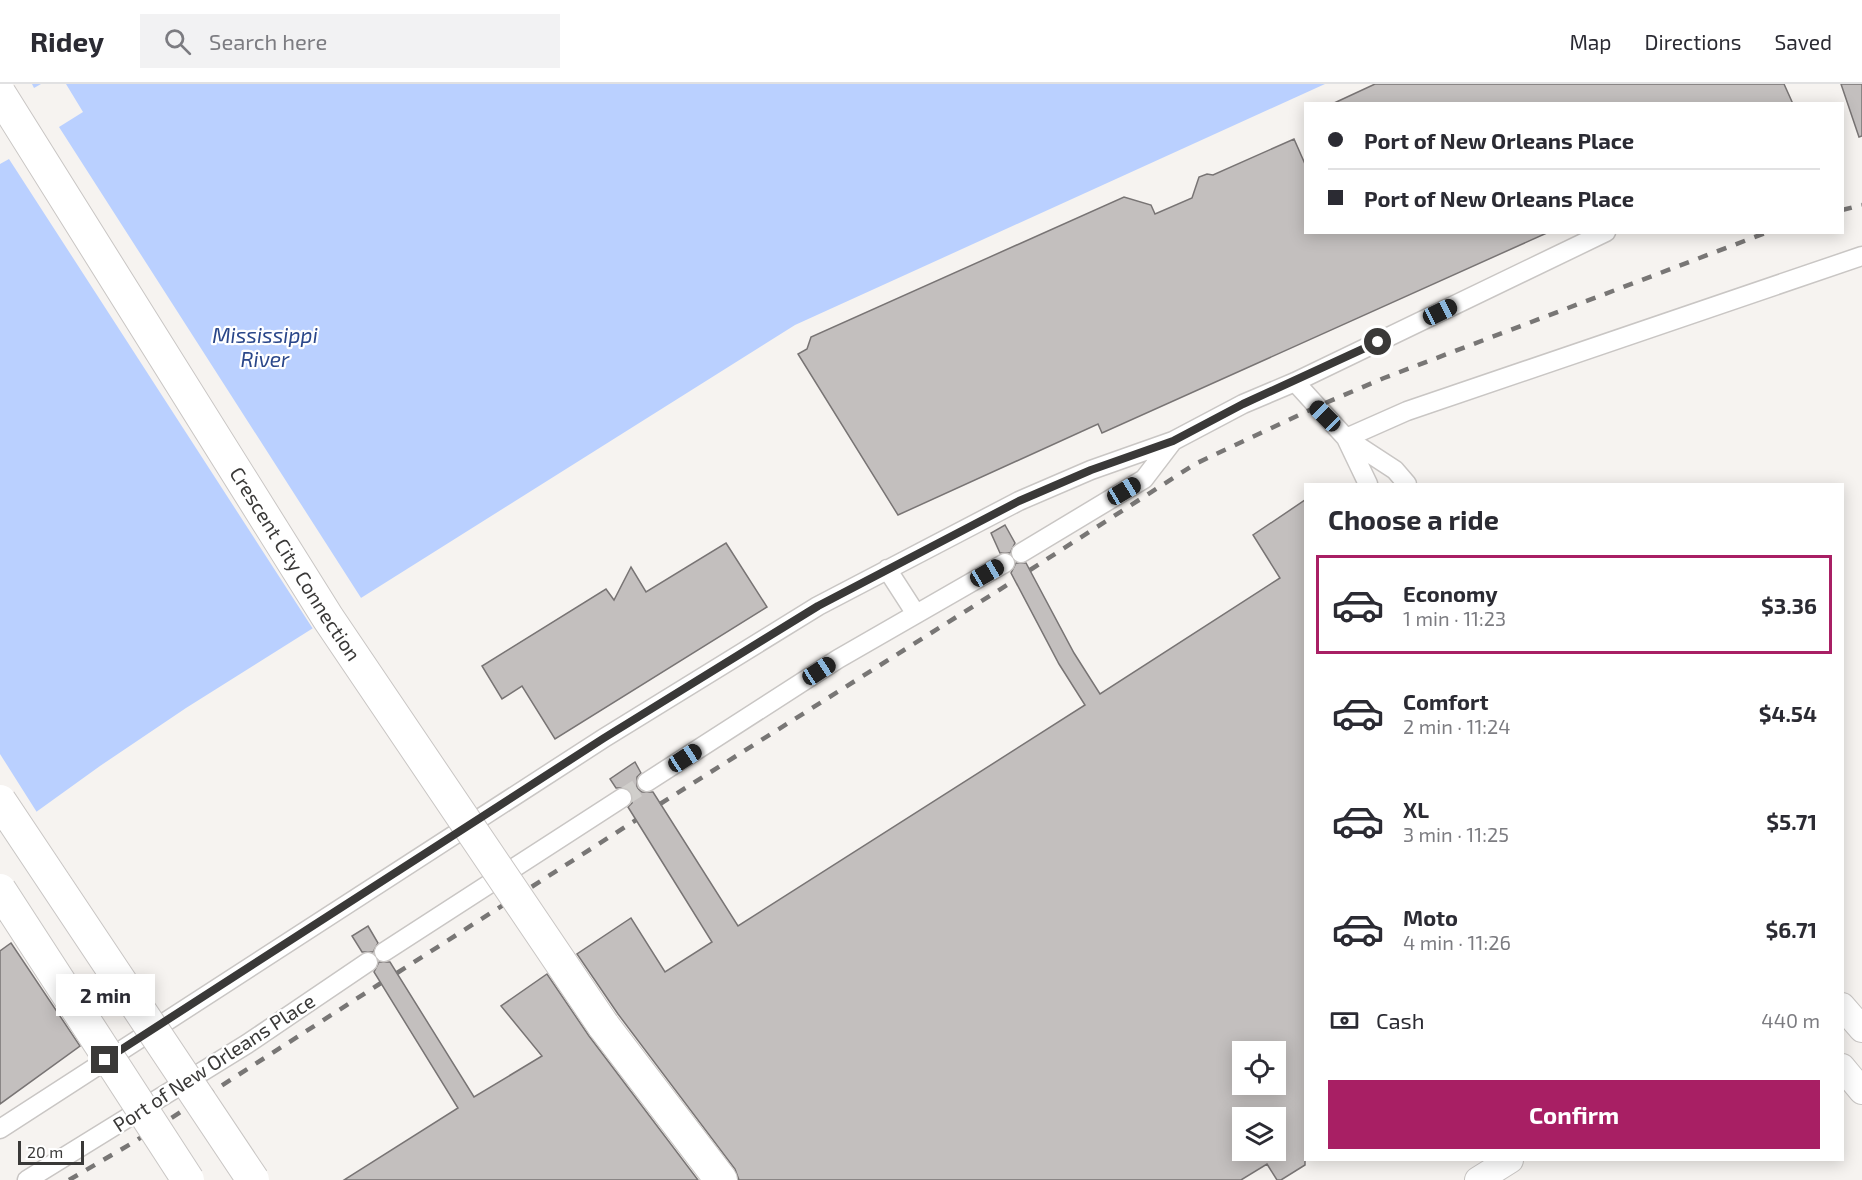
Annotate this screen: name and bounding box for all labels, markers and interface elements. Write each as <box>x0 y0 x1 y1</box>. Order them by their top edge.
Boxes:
search box <box>140 14 560 68</box>
text: Ridey <box>30 24 104 58</box>
icon: search <box>161 25 194 58</box>
text: Search here <box>209 28 327 54</box>
text: Map <box>1569 29 1612 54</box>
text: Directions <box>1645 29 1741 54</box>
text: Saved <box>1774 29 1832 54</box>
text: Port of New Orleans Place <box>1364 127 1634 153</box>
text: Port of New Orleans Place <box>1364 185 1634 211</box>
car <box>1420 296 1460 328</box>
water label: Mississippi River <box>212 322 318 371</box>
route start <box>1364 328 1391 355</box>
car <box>1306 397 1344 435</box>
street label: Crescent City Connection <box>225 462 366 665</box>
car <box>1104 474 1144 508</box>
text: Choose a ride <box>1328 503 1499 535</box>
car <box>967 556 1007 590</box>
icon: car <box>1331 578 1385 632</box>
text: Economy <box>1403 580 1498 606</box>
text: $3.36 <box>1761 592 1817 618</box>
text: 1 min · 11:23 <box>1403 606 1506 630</box>
car <box>799 654 839 688</box>
icon: car <box>1331 686 1385 740</box>
text: Comfort <box>1403 688 1488 714</box>
text: $4.54 <box>1759 700 1817 726</box>
text: 2 min · 11:24 <box>1403 714 1511 738</box>
car <box>665 741 705 775</box>
icon: car <box>1331 794 1385 848</box>
text: XL <box>1403 796 1429 822</box>
text: $5.71 <box>1766 808 1817 834</box>
text: 3 min · 11:25 <box>1403 822 1509 846</box>
icon: car <box>1331 902 1385 956</box>
text: Moto <box>1403 904 1458 930</box>
text: $6.71 <box>1765 916 1817 942</box>
text: 4 min · 11:26 <box>1403 930 1511 954</box>
callout: 2 min <box>56 973 154 1015</box>
text: 2 min <box>80 983 131 1007</box>
street label: Port of New Orleans Place <box>108 988 319 1136</box>
icon: cash <box>1328 1004 1361 1037</box>
text: Cash <box>1376 1007 1425 1033</box>
text: 440 m <box>1761 1008 1820 1032</box>
map controls <box>1232 1041 1286 1161</box>
button: locate <box>1232 1041 1286 1095</box>
route end <box>91 1046 118 1073</box>
button: Confirm <box>1328 1080 1820 1149</box>
button: layers <box>1232 1107 1286 1161</box>
scale bar <box>18 1138 84 1166</box>
text: 20 m <box>27 1142 63 1161</box>

